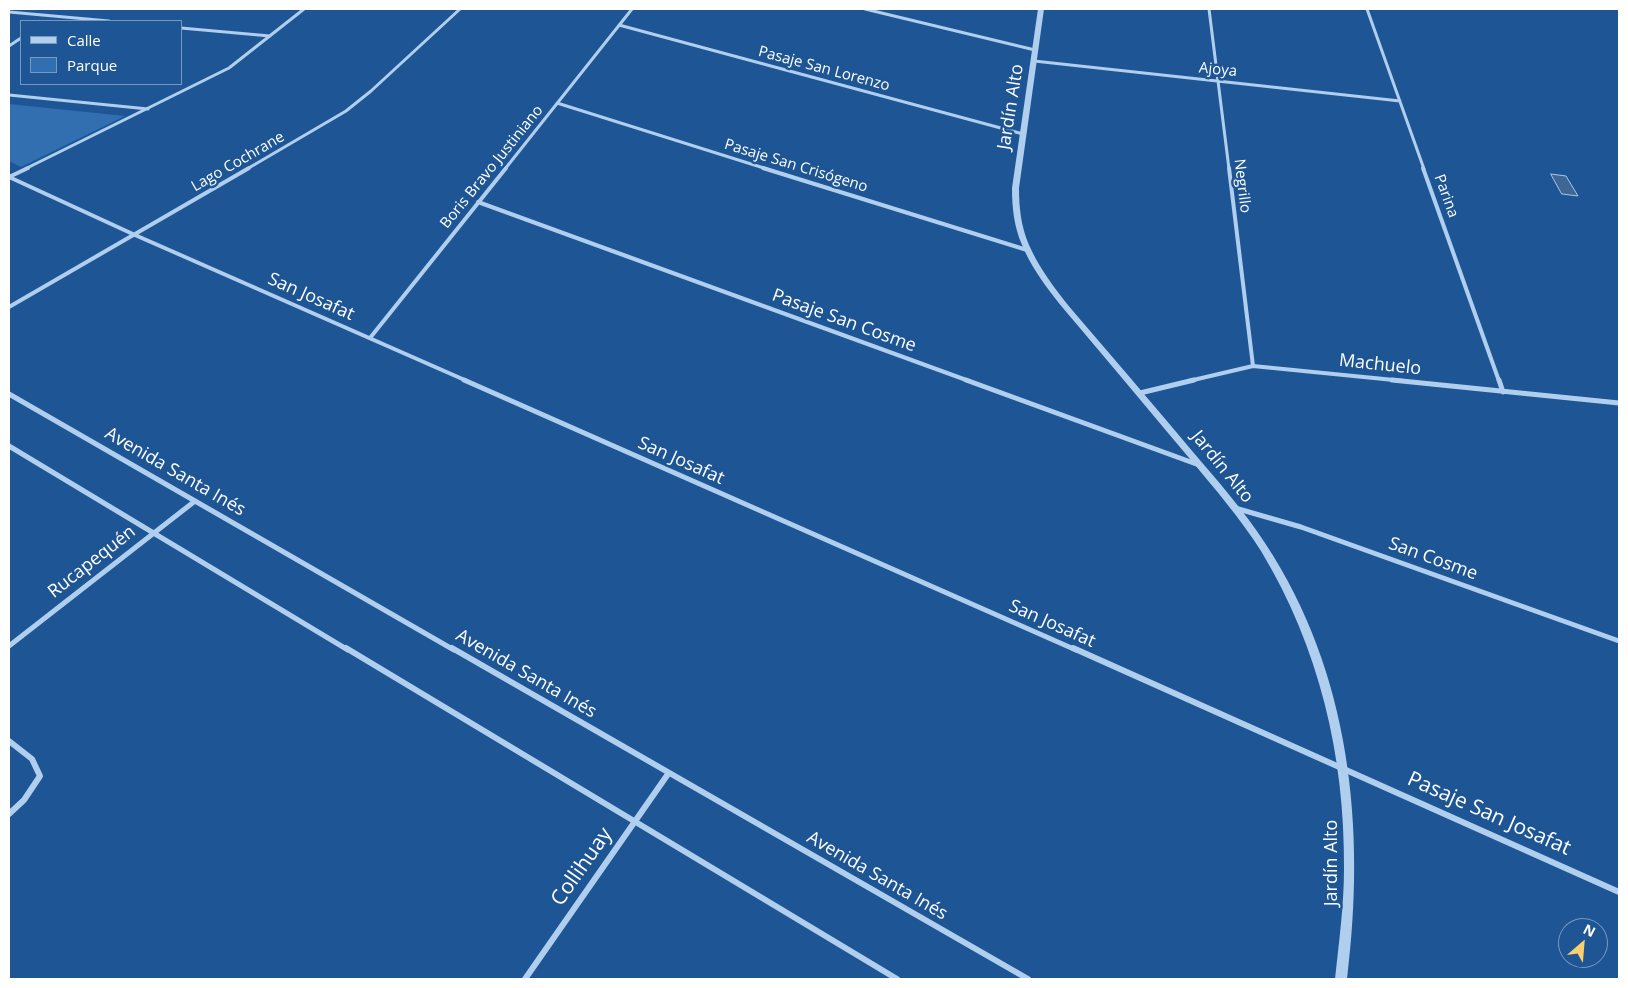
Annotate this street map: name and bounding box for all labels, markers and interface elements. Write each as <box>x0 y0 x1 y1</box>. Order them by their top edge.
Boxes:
legend <box>20 20 182 85</box>
text: Calle <box>67 30 101 50</box>
street label: Pasaje San Lorenzo <box>756 43 892 95</box>
text: Parque <box>67 55 117 75</box>
street label: Ajoya <box>1198 59 1238 81</box>
street label: Jardín Alto <box>994 63 1028 151</box>
street label: Boris Bravo Justiniano <box>437 102 547 232</box>
street label: Lago Cochrane <box>188 128 288 196</box>
street label: Pasaje San Crisógeno <box>722 136 870 196</box>
street label: Negrillo <box>1230 158 1254 214</box>
street label: Parina <box>1430 172 1462 220</box>
street label: San Josafat <box>264 268 358 326</box>
street label: Pasaje San Cosme <box>769 285 919 357</box>
street label: Machuelo <box>1338 350 1422 380</box>
street label: Avenida Santa Inés <box>101 423 249 521</box>
street label: Jardín Alto <box>1186 427 1258 507</box>
street label: San Josafat <box>634 432 728 490</box>
street label: Rucapequén <box>44 521 140 603</box>
street label: San Cosme <box>1386 533 1480 585</box>
street label: San Josafat <box>1005 595 1099 653</box>
street label: Avenida Santa Inés <box>452 625 600 723</box>
street label: Pasaje San Josafat <box>1403 767 1575 861</box>
street label: Jardín Alto <box>1321 820 1343 906</box>
street label: Collihuay <box>546 823 618 911</box>
street label: Avenida Santa Inés <box>803 827 951 925</box>
north arrow <box>1558 918 1608 968</box>
text: N <box>1580 919 1599 941</box>

